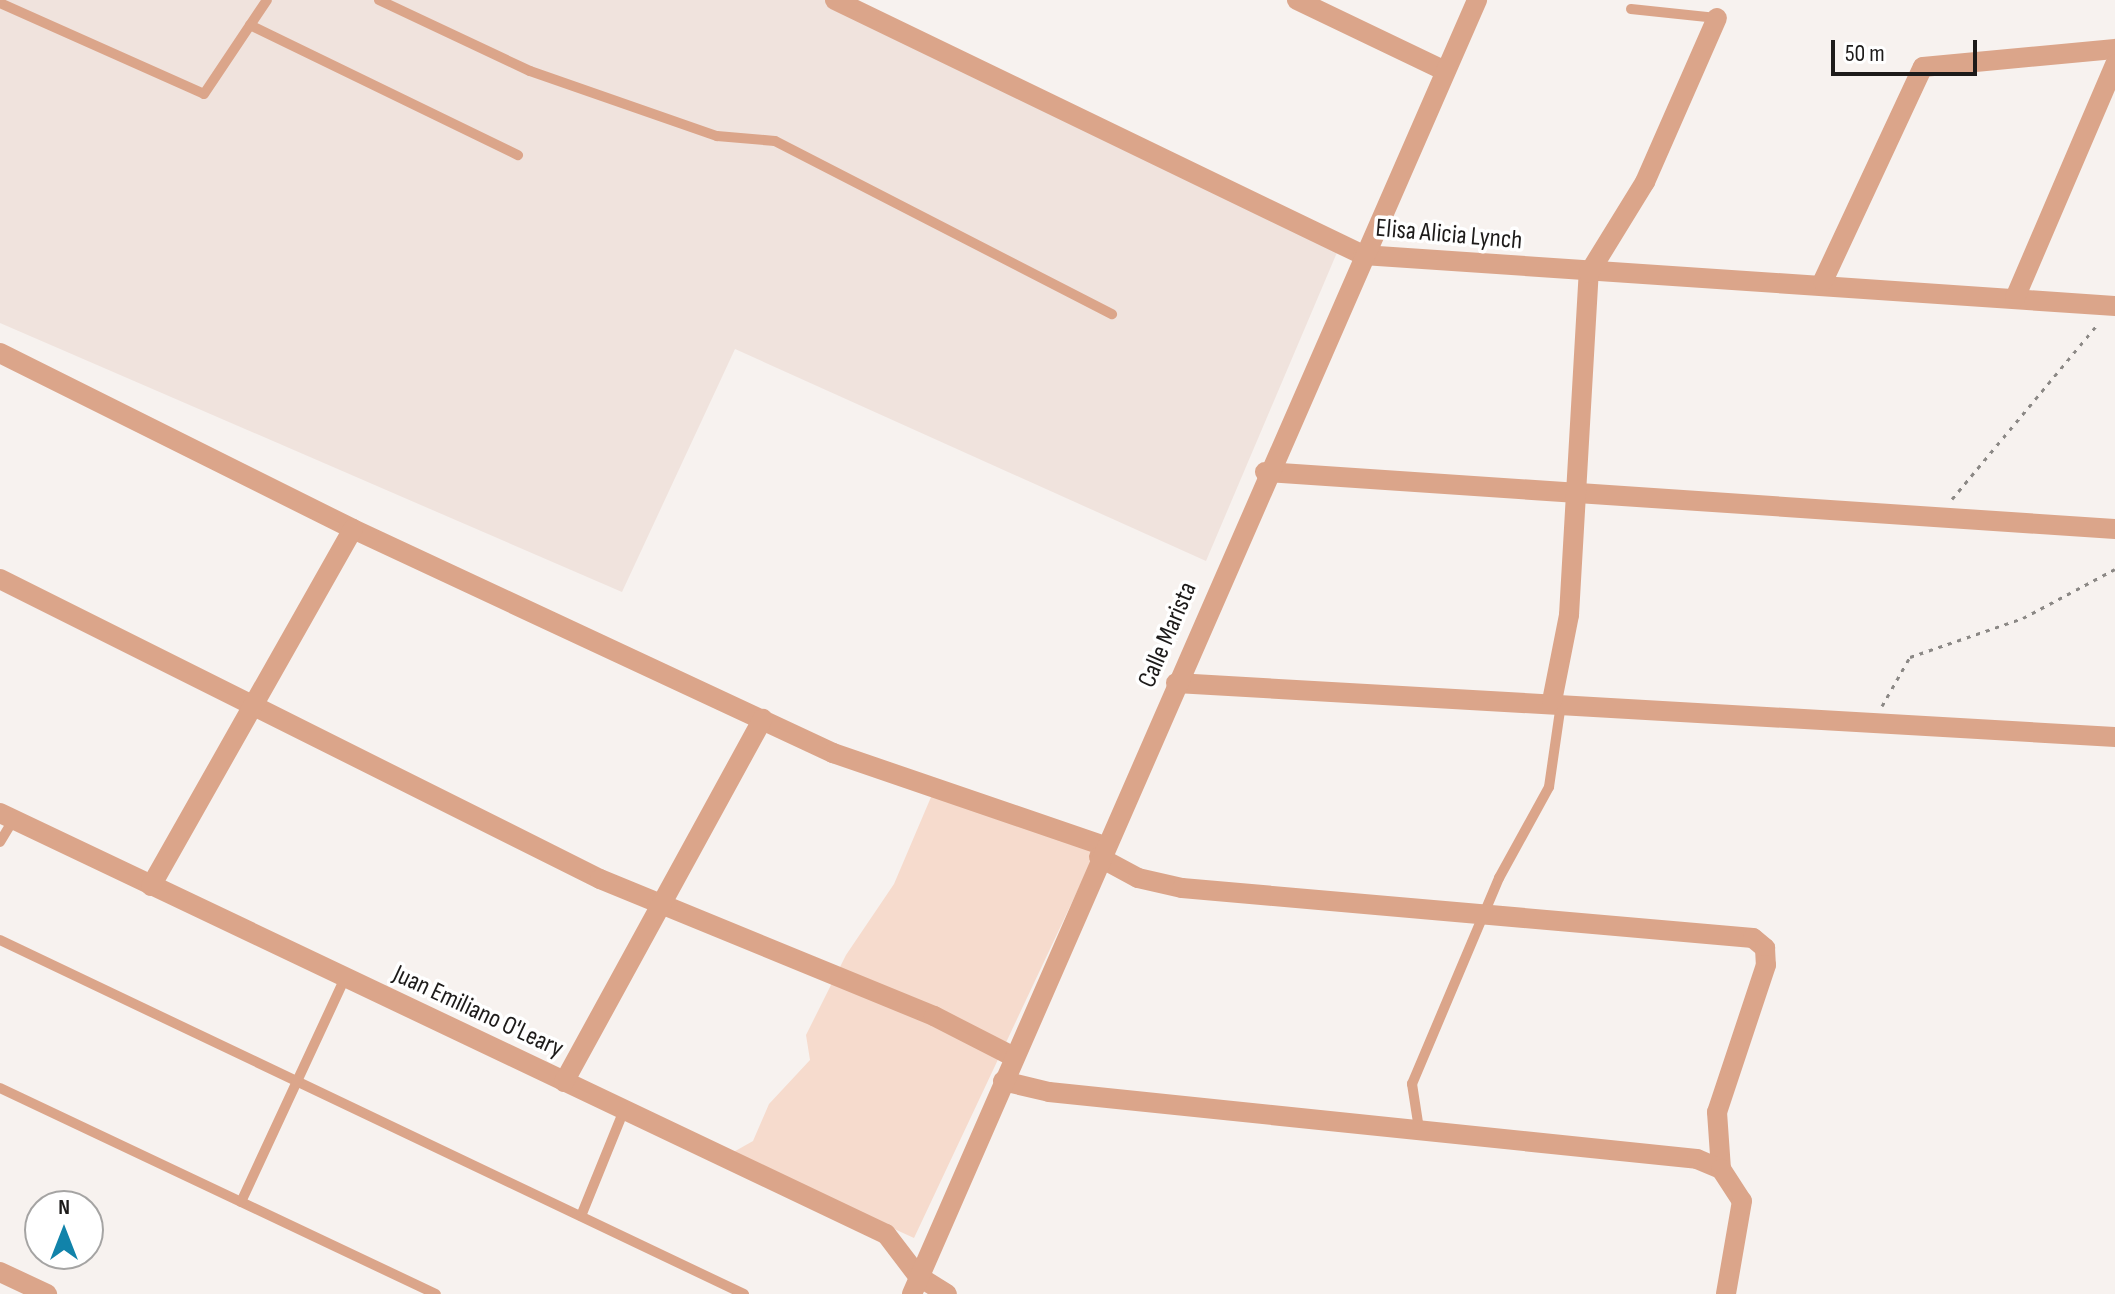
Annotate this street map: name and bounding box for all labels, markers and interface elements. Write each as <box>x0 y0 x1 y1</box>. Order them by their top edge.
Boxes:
scale bar <box>1835 24 1981 74</box>
text: 50 m <box>1845 39 1885 68</box>
street label: Elisa Alicia Lynch <box>1374 213 1524 257</box>
street label: Calle Marista <box>1132 578 1204 692</box>
street label: Juan Emiliano O'Leary <box>388 959 568 1065</box>
north arrow <box>24 1190 104 1270</box>
text: N <box>58 1194 70 1221</box>

